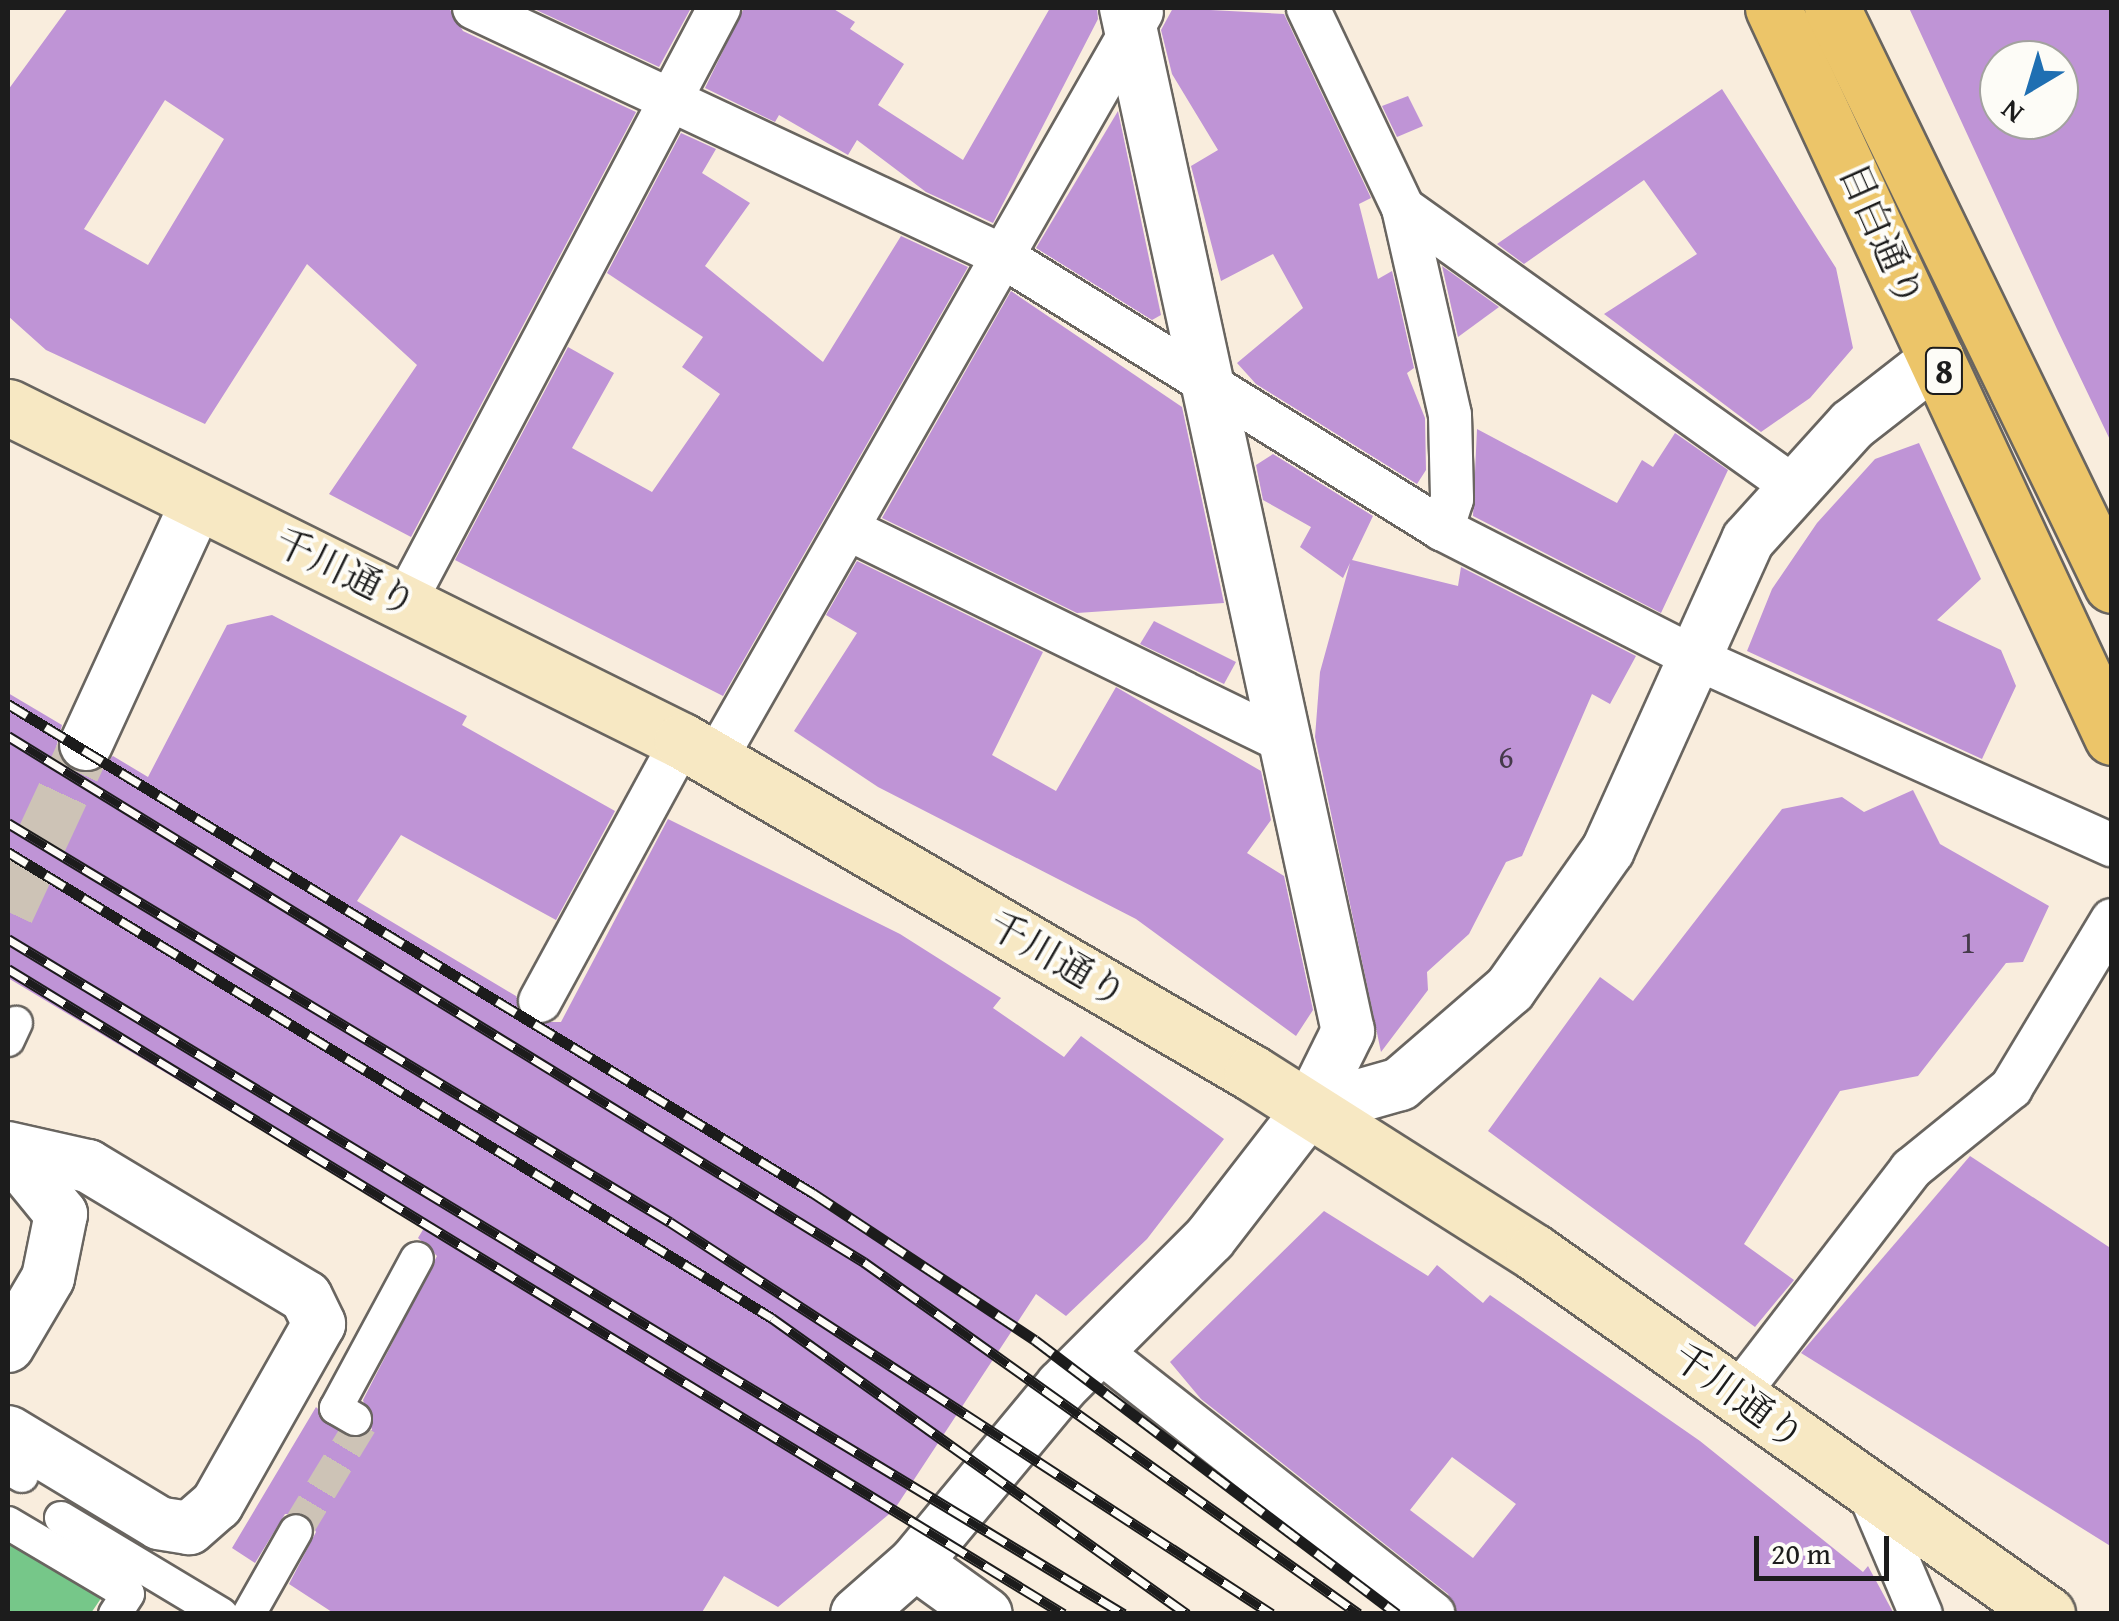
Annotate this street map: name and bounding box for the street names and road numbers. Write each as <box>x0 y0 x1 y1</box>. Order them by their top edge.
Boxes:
street label: 目白通り <box>1830 156 1934 314</box>
road number: 8 <box>1924 341 1964 401</box>
street label: 千川通り <box>268 518 424 626</box>
street label: 千川通り <box>981 901 1135 1017</box>
street label: 千川通り <box>1664 1333 1814 1459</box>

